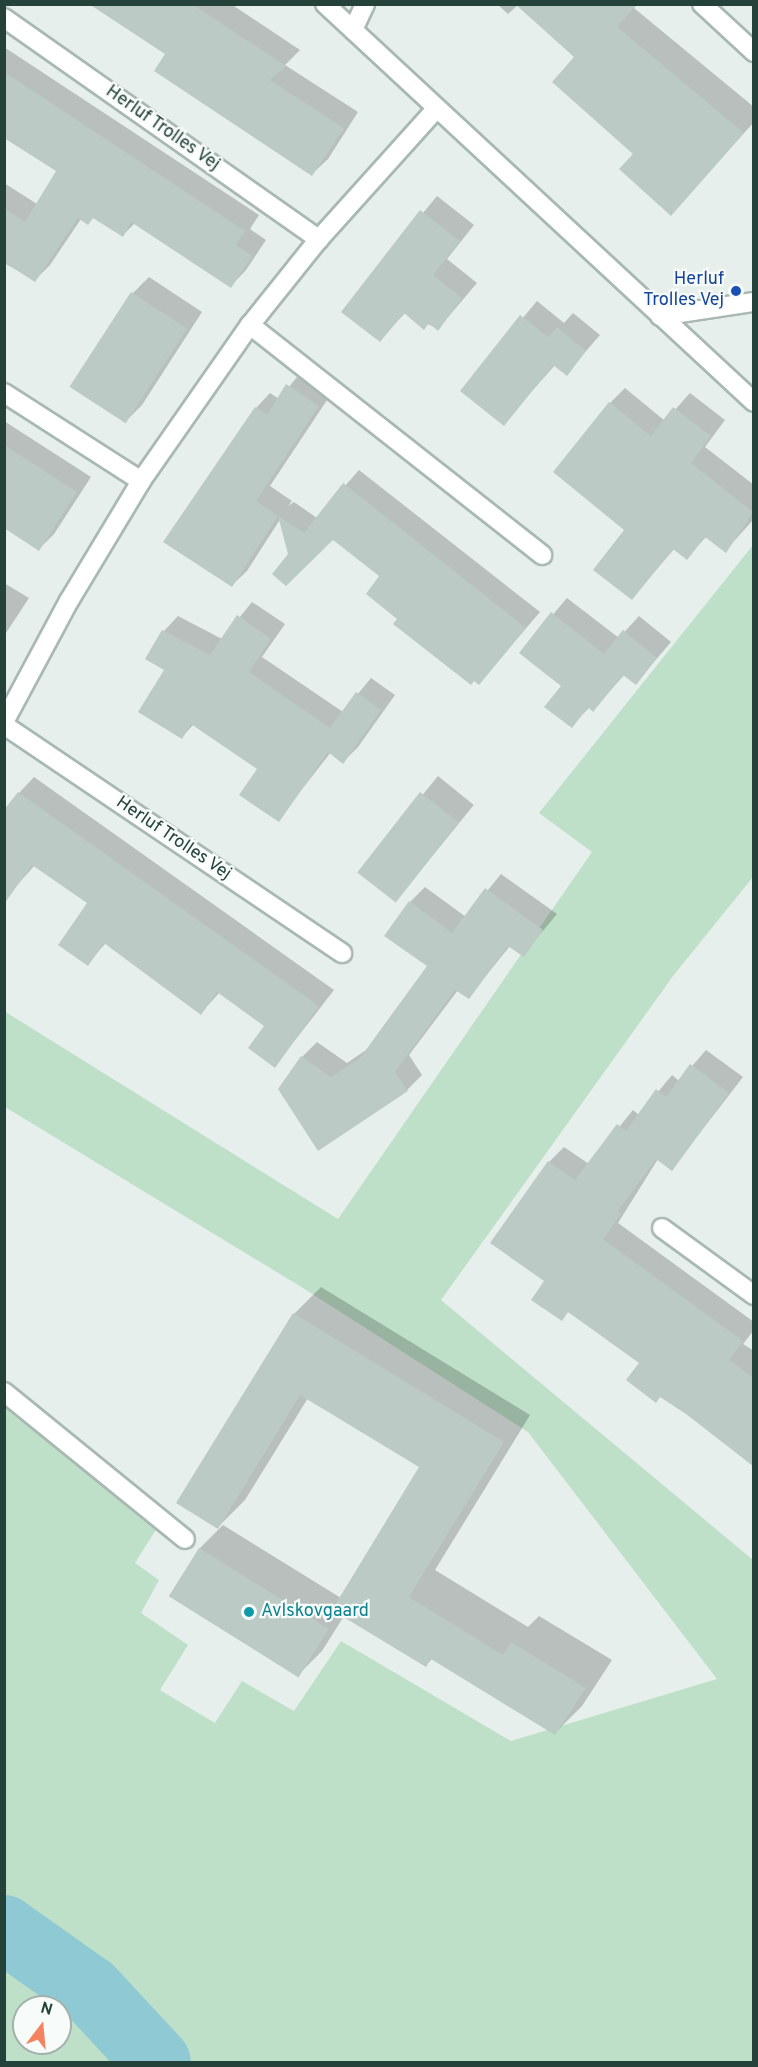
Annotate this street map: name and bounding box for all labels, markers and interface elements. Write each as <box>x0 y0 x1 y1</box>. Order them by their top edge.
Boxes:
street label: Herluf Trolles Vej <box>100 81 224 177</box>
place label: Herluf Trolles Vej <box>643 270 724 312</box>
marker: Herluf Trolles Vej <box>729 284 743 298</box>
street label: Herluf Trolles Vej <box>111 792 235 886</box>
place label: Avlskovgaard <box>261 1601 369 1623</box>
marker: Avlskovgaard <box>242 1605 256 1619</box>
north arrow <box>12 1995 72 2055</box>
text: N <box>38 1998 55 2021</box>

